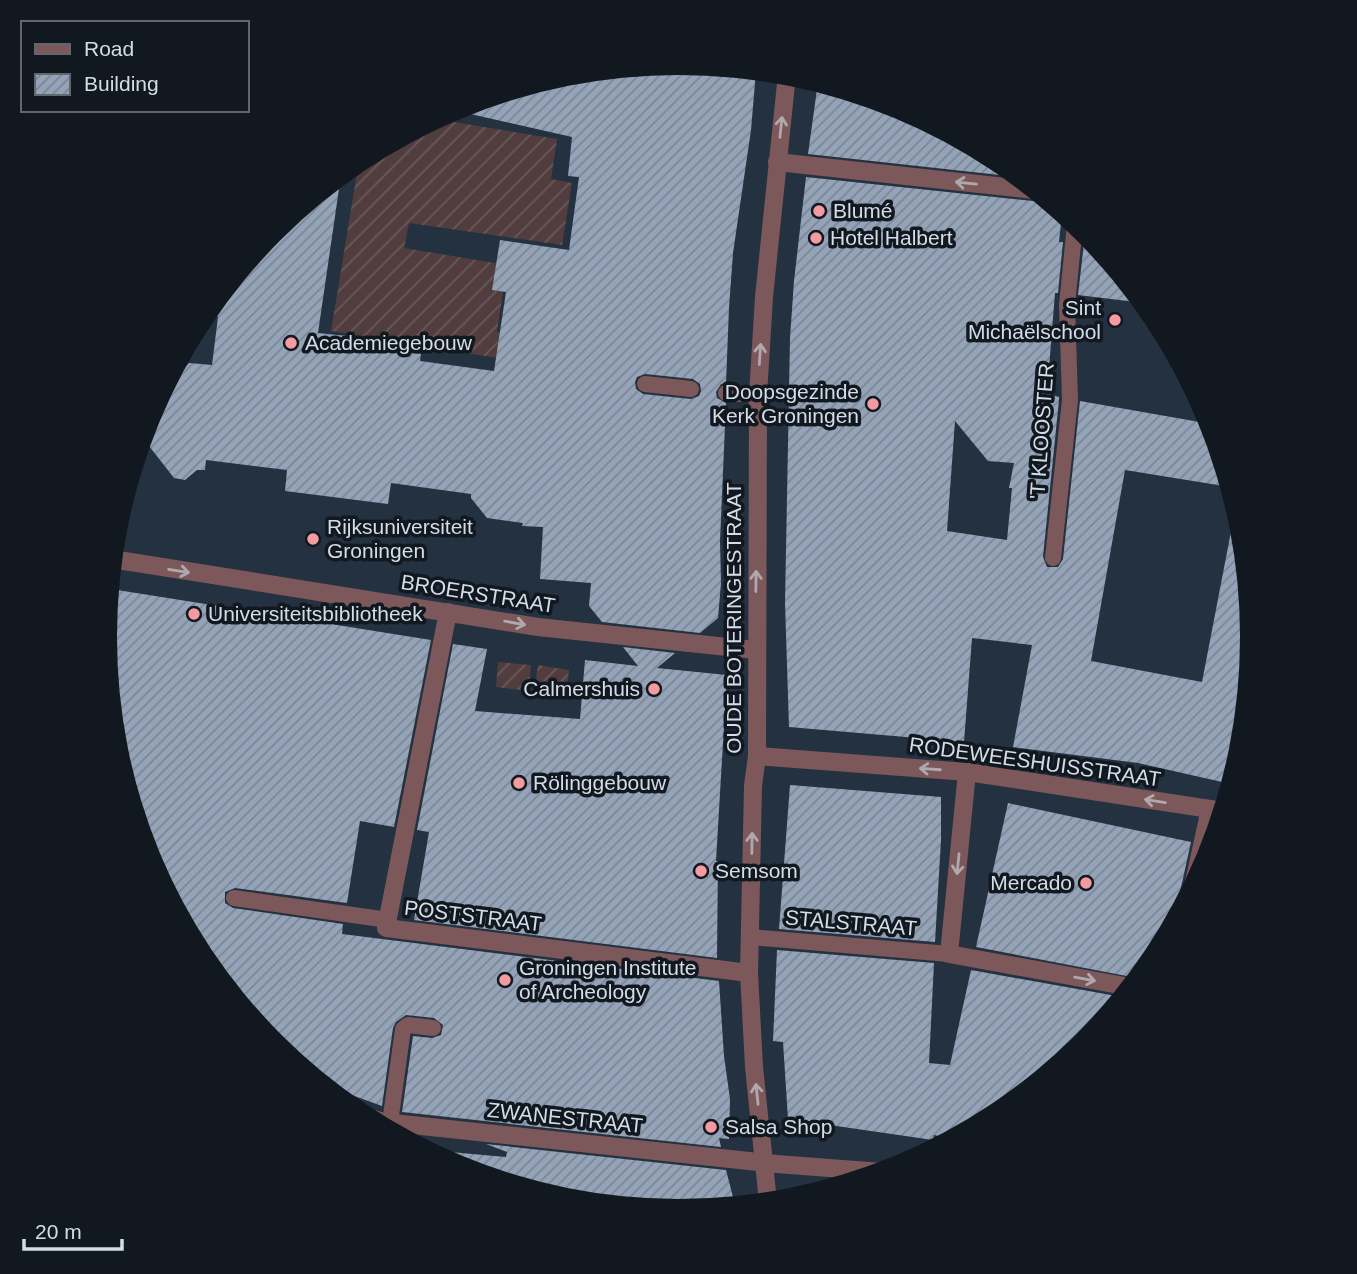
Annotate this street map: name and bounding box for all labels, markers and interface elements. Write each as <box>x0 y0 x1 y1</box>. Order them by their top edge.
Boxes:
legend <box>21 21 248 112</box>
text: Road <box>84 37 134 60</box>
text: Building <box>84 72 159 95</box>
one-way arrow <box>775 117 788 139</box>
one-way arrow <box>956 176 978 189</box>
place label: Blumé <box>833 199 893 222</box>
marker: Blumé <box>811 203 827 219</box>
place label: Hotel Halbert <box>830 226 953 249</box>
marker: Hotel Halbert <box>808 230 824 246</box>
place label: Sint Michaëlschool <box>968 296 1101 343</box>
marker: Sint Michaëlschool <box>1107 312 1123 328</box>
place label: Academiegebouw <box>305 331 473 354</box>
marker: Academiegebouw <box>283 335 299 351</box>
one-way arrow <box>754 343 767 366</box>
street label: 'T KLOOSTER <box>1025 362 1058 500</box>
place label: Doopsgezinde Kerk Groningen <box>712 380 859 427</box>
marker: Doopsgezinde Kerk Groningen <box>865 396 881 412</box>
street label: OUDE BOTERINGESTRAAT <box>722 482 745 754</box>
place label: Rijksuniversiteit Groningen <box>327 515 473 562</box>
marker: Rijksuniversiteit Groningen <box>305 531 321 547</box>
one-way arrow <box>168 564 190 577</box>
street label: BROERSTRAAT <box>399 570 557 617</box>
one-way arrow <box>749 570 763 593</box>
place label: Universiteitsbibliotheek <box>208 602 423 625</box>
marker: Universiteitsbibliotheek <box>186 606 202 622</box>
one-way arrow <box>503 617 526 630</box>
place label: Calmershuis <box>523 677 640 700</box>
marker: Calmershuis <box>646 681 662 697</box>
street label: RODEWEESHUISSTRAAT <box>908 732 1163 791</box>
one-way arrow <box>919 762 942 775</box>
place label: Rölinggebouw <box>533 771 667 794</box>
marker: Rölinggebouw <box>511 775 527 791</box>
one-way arrow <box>1144 794 1167 807</box>
one-way arrow <box>745 831 758 854</box>
one-way arrow <box>951 852 964 875</box>
place label: Semsom <box>715 859 798 882</box>
marker: Semsom <box>693 863 709 879</box>
place label: Mercado <box>990 871 1072 894</box>
marker: Mercado <box>1078 875 1094 891</box>
street label: POSTSTRAAT <box>403 896 543 935</box>
street label: STALSTRAAT <box>784 905 918 940</box>
place label: Groningen Institute of Archeology <box>519 956 696 1003</box>
marker: Groningen Institute of Archeology <box>497 972 513 988</box>
one-way arrow <box>1073 972 1096 986</box>
one-way arrow <box>750 1084 763 1106</box>
street label: ZWANESTRAAT <box>486 1098 644 1137</box>
place label: Salsa Shop <box>725 1115 832 1138</box>
marker: Salsa Shop <box>703 1119 719 1135</box>
scale bar <box>24 1208 122 1252</box>
text: 20 m <box>35 1220 82 1243</box>

